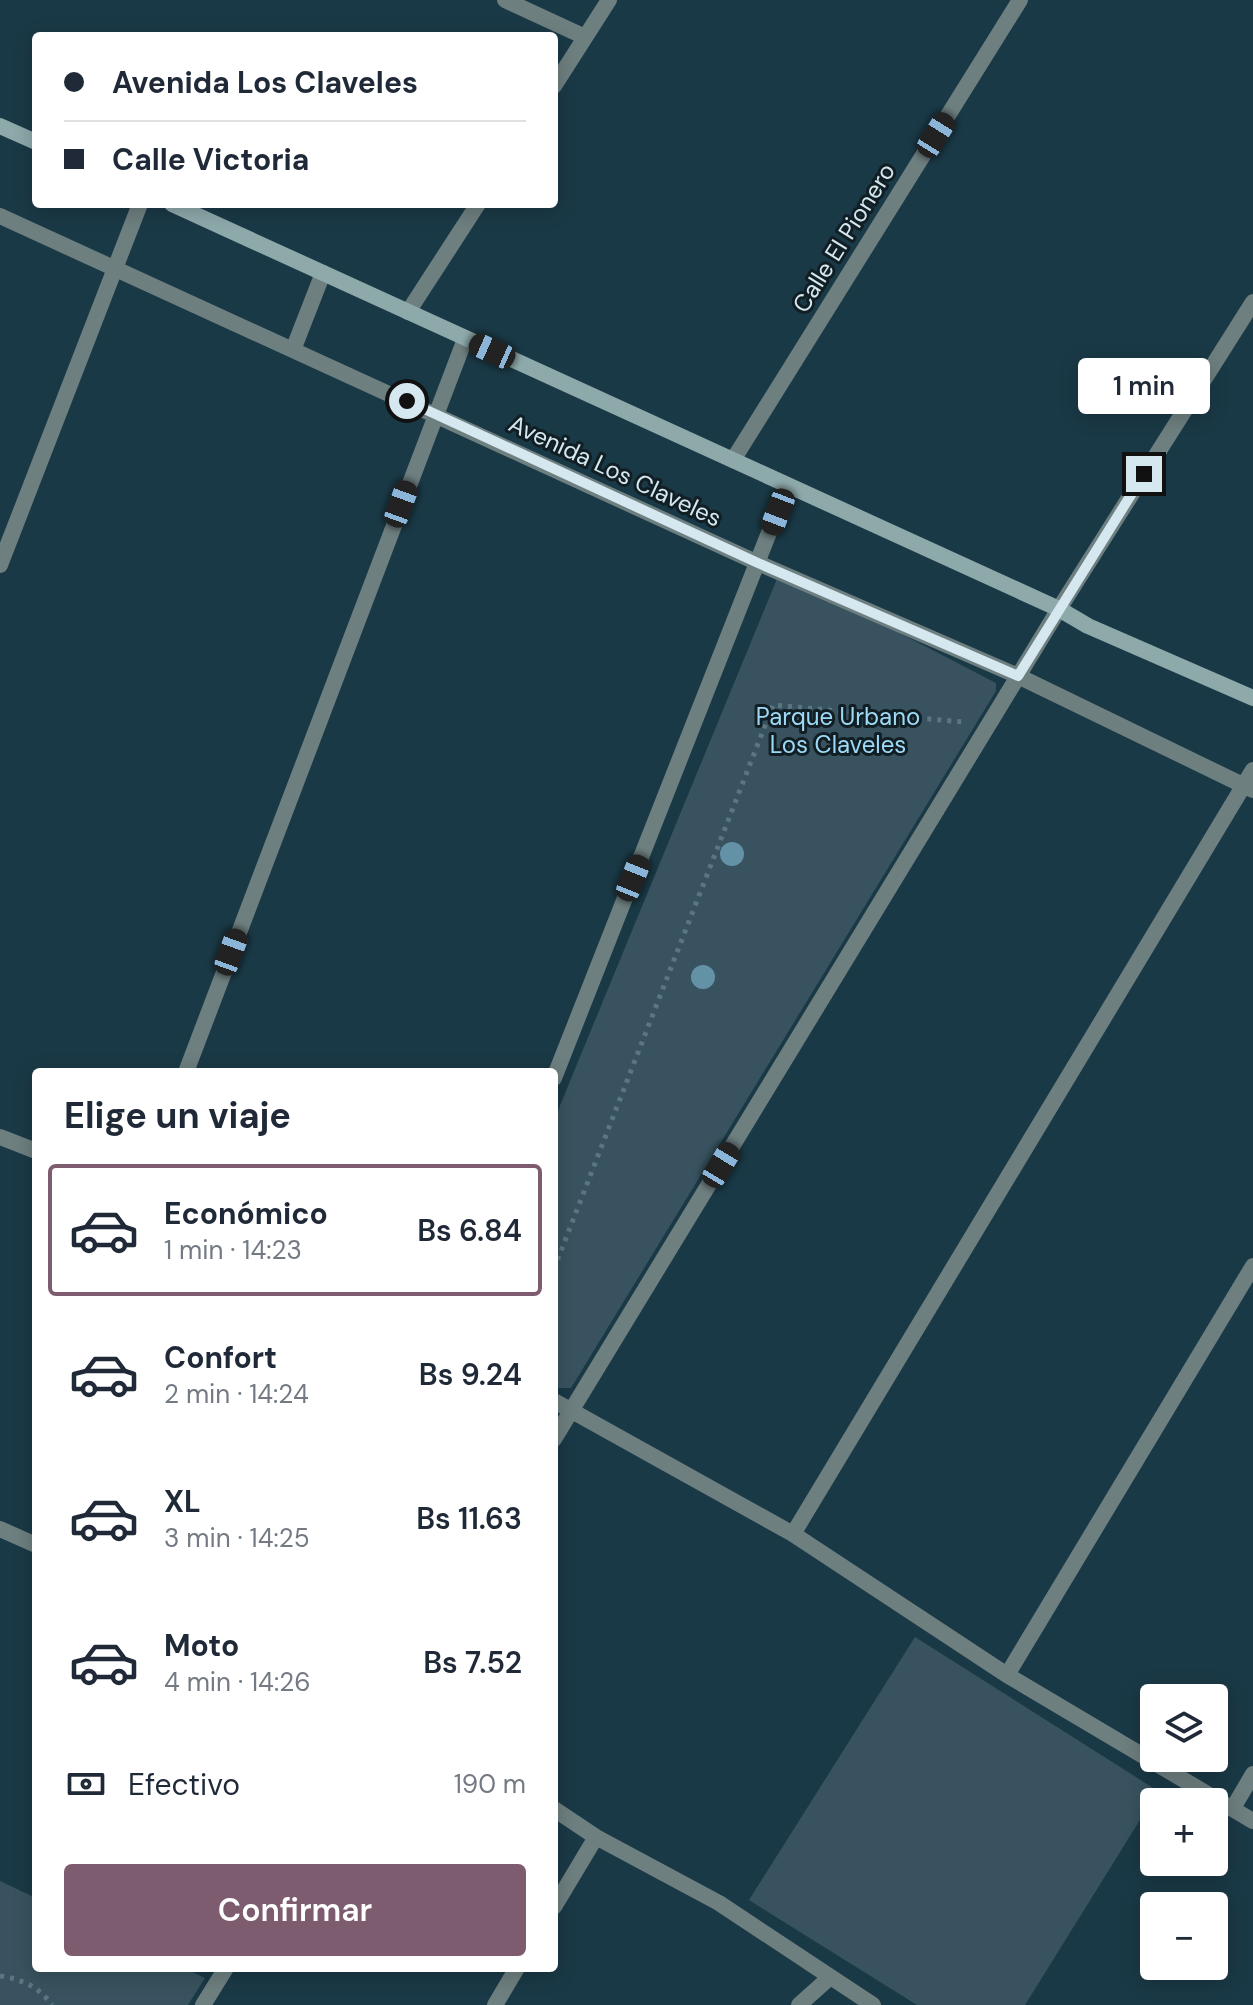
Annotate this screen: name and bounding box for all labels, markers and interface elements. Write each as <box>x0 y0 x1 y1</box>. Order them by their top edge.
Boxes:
text: Avenida Los Claveles <box>112 63 418 102</box>
car <box>913 108 959 162</box>
text: Calle Victoria <box>112 140 309 179</box>
street label: Calle El Pionero <box>785 157 902 318</box>
car <box>465 330 519 372</box>
callout: 1 min <box>1078 358 1210 414</box>
text: 1 min <box>1113 369 1175 403</box>
route start <box>389 383 425 419</box>
street label: Avenida Los Claveles <box>504 408 726 533</box>
route end <box>1126 456 1162 492</box>
car <box>382 477 420 531</box>
car <box>758 485 798 539</box>
park label: Parque Urbano Los Claveles <box>756 701 920 760</box>
car <box>613 851 653 905</box>
car <box>212 925 250 979</box>
text: Elige un viaje <box>64 1092 291 1139</box>
car <box>698 1138 744 1192</box>
icon: car <box>68 1194 140 1266</box>
text: Económico <box>164 1194 328 1233</box>
text: Bs 6.84 <box>417 1211 522 1250</box>
text: 1 min · 14:23 <box>164 1233 302 1267</box>
icon: car <box>68 1338 140 1410</box>
text: Confort <box>164 1338 277 1377</box>
text: Bs 9.24 <box>419 1355 522 1394</box>
text: 2 min · 14:24 <box>164 1377 309 1411</box>
icon: car <box>68 1482 140 1554</box>
text: XL <box>164 1482 201 1521</box>
text: Bs 11.63 <box>416 1499 522 1538</box>
text: 3 min · 14:25 <box>164 1521 310 1555</box>
icon: car <box>68 1626 140 1698</box>
text: Moto <box>164 1626 239 1665</box>
text: Bs 7.52 <box>423 1643 522 1682</box>
text: 4 min · 14:26 <box>164 1665 310 1699</box>
map controls <box>1140 1684 1228 1980</box>
button: layers <box>1140 1684 1228 1772</box>
icon: cash <box>64 1762 108 1806</box>
text: Efectivo <box>128 1765 240 1804</box>
text: 190 m <box>454 1767 526 1801</box>
button: + <box>1140 1788 1228 1876</box>
button: Confirmar <box>64 1864 526 1956</box>
button: − <box>1140 1892 1228 1980</box>

